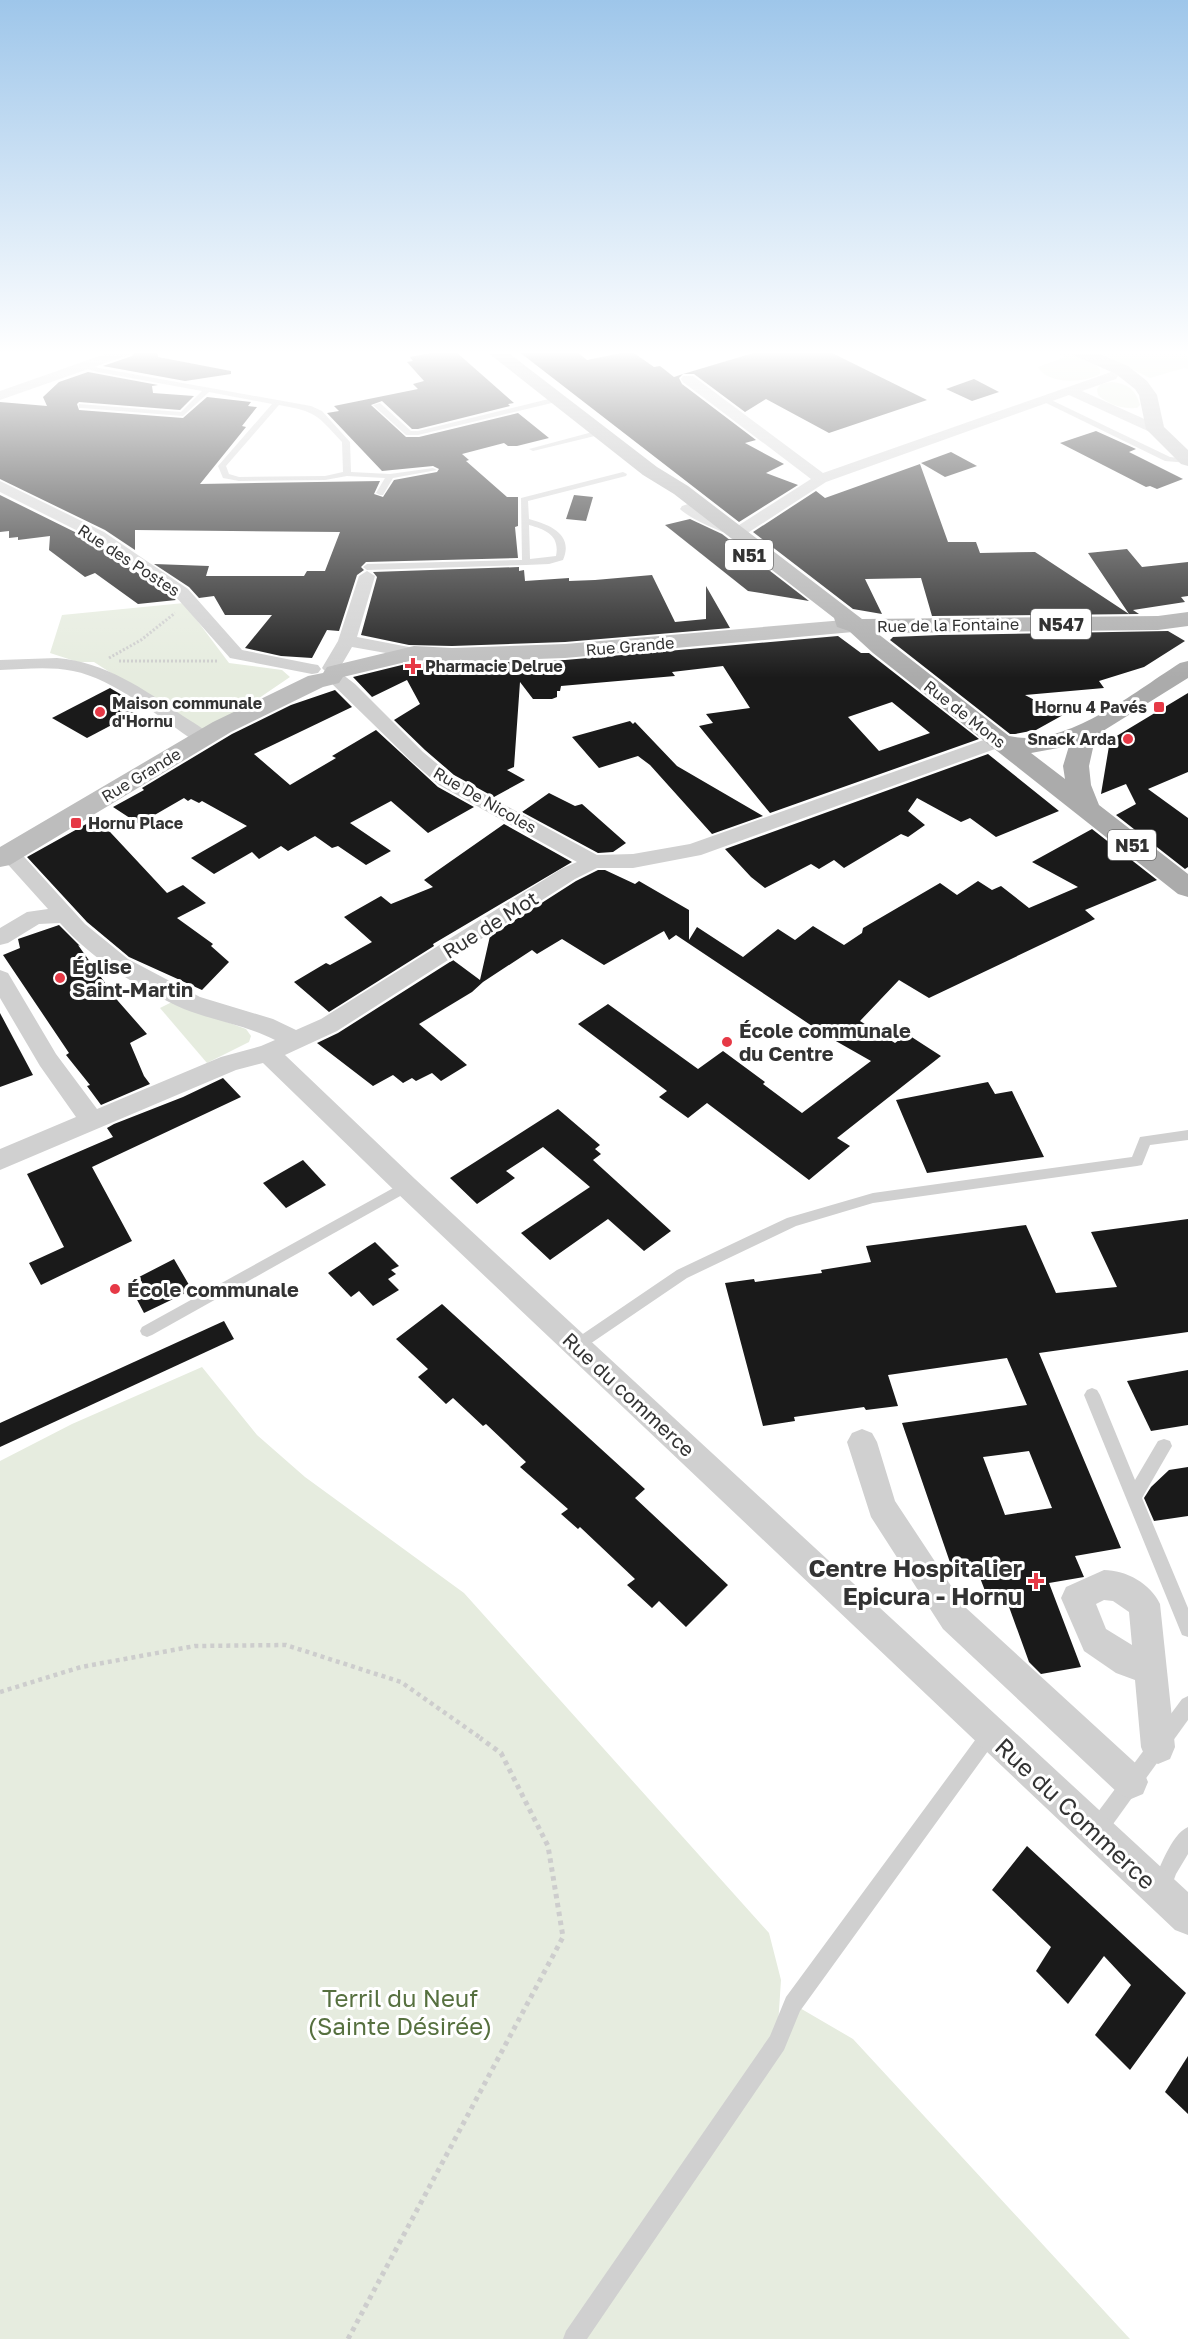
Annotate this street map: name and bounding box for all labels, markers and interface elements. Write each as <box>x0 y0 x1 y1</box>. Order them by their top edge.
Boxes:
street label: Rue des Postes <box>74 520 184 600</box>
road number: N51 <box>725 540 773 570</box>
road number: N547 <box>1031 609 1091 639</box>
street label: Rue de la Fontaine <box>877 614 1019 636</box>
street label: Rue Grande <box>585 632 675 660</box>
place label: Pharmacie Delrue <box>425 656 563 676</box>
marker: Pharmacie Delrue <box>406 659 420 673</box>
street label: Rue de Mons <box>920 676 1010 752</box>
place label: Maison communale d'Hornu <box>112 693 262 731</box>
place label: Hornu 4 Pavés <box>1035 697 1147 717</box>
marker: Hornu 4 Pavés <box>1152 700 1166 714</box>
marker: Maison communale d'Hornu <box>93 705 107 719</box>
place label: Snack Arda <box>1027 729 1116 749</box>
marker: Snack Arda <box>1121 732 1135 746</box>
street label: Rue Grande <box>98 744 184 806</box>
street label: Rue De Nicoles <box>430 762 540 838</box>
place label: Hornu Place <box>88 813 183 833</box>
marker: Hornu Place <box>69 816 83 830</box>
road number: N51 <box>1108 830 1156 860</box>
street label: Rue de Mot <box>438 885 542 963</box>
place label: Église Saint-Martin <box>72 954 193 1001</box>
marker: Église Saint-Martin <box>53 971 67 985</box>
place label: École communale du Centre <box>739 1018 911 1065</box>
marker: École communale du Centre <box>720 1035 734 1049</box>
place label: École communale <box>127 1277 299 1301</box>
marker: École communale <box>108 1282 122 1296</box>
street label: Rue du commerce <box>558 1327 700 1461</box>
place label: Centre Hospitalier Epicura - Hornu <box>808 1553 1022 1610</box>
marker: Centre Hospitalier Epicura - Hornu <box>1027 1572 1045 1590</box>
street label: Rue du Commerce <box>990 1731 1162 1895</box>
park label: Terril du Neuf (Sainte Désirée) <box>308 1983 492 2040</box>

